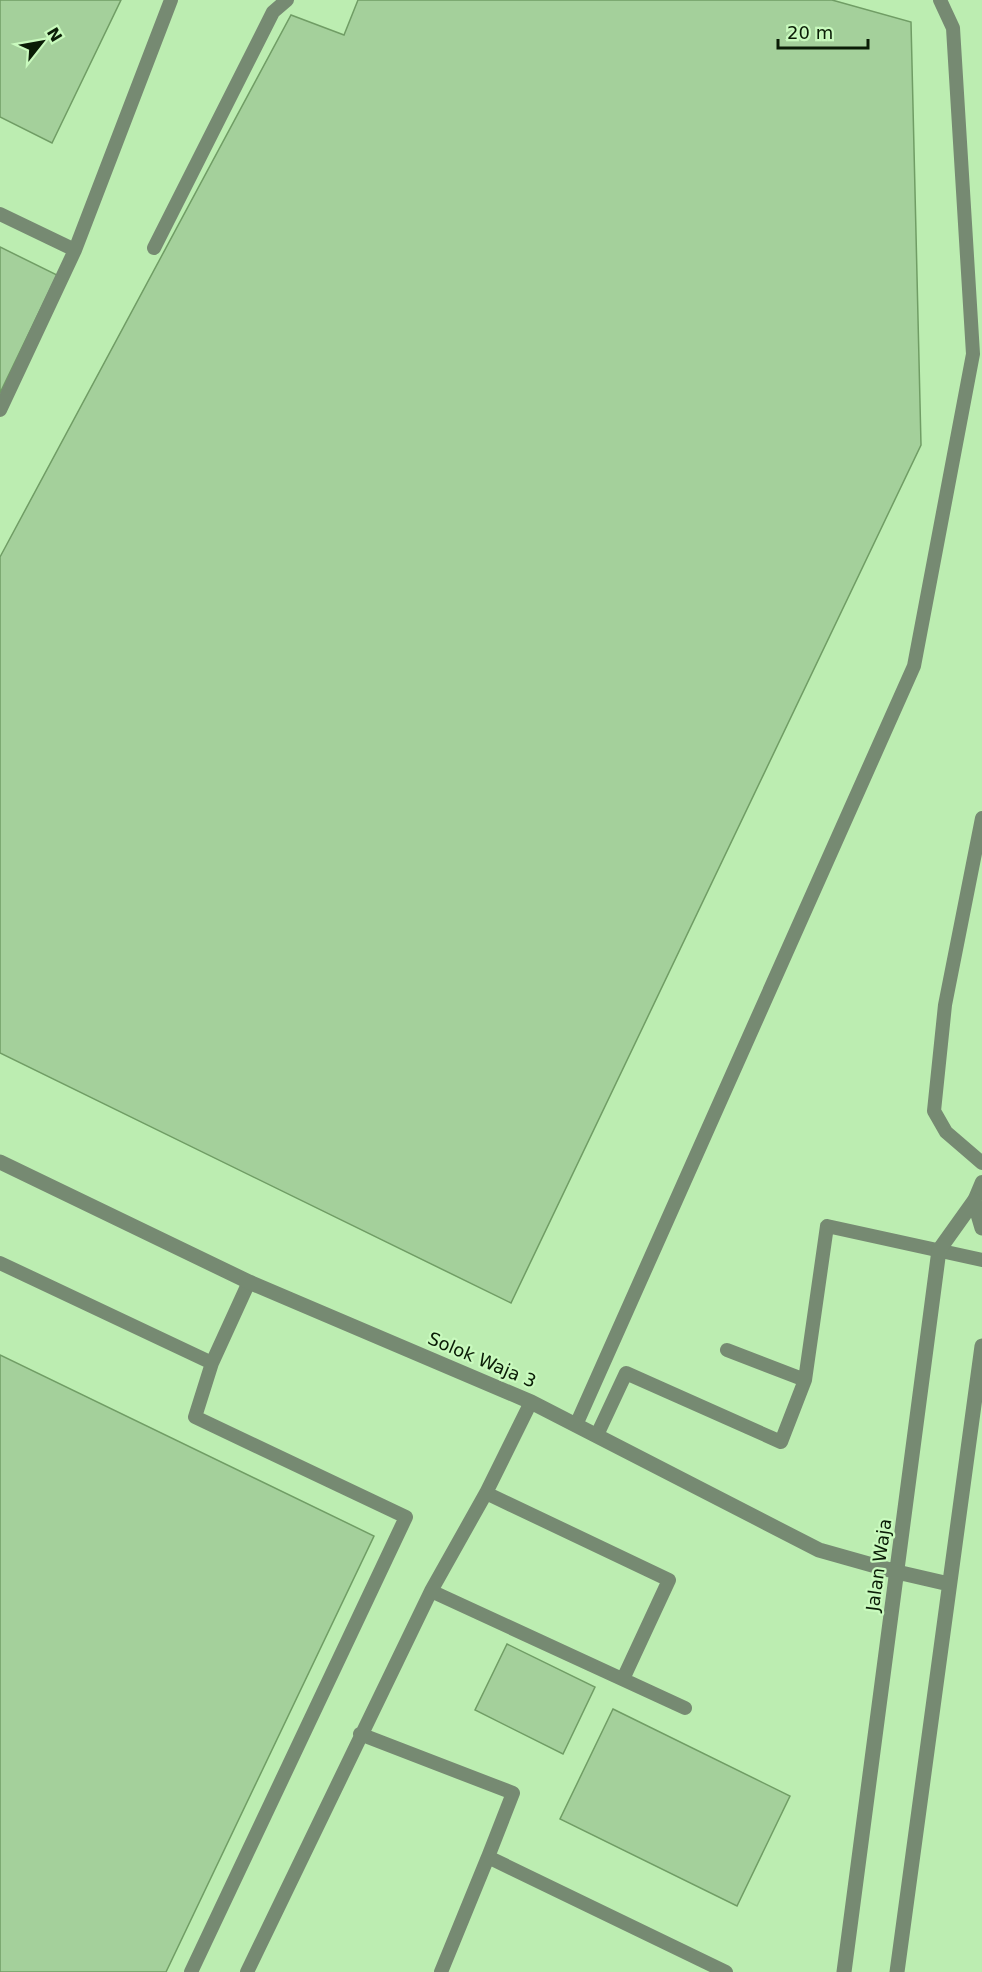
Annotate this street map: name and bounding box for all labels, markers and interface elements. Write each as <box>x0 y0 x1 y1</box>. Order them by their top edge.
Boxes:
north arrow <box>12 12 72 72</box>
scale bar <box>778 12 868 50</box>
text: 20 m <box>787 22 833 43</box>
text: N <box>43 24 66 45</box>
street label: Solok Waja 3 <box>425 1327 539 1392</box>
street label: Jalan Waja <box>861 1517 895 1614</box>

